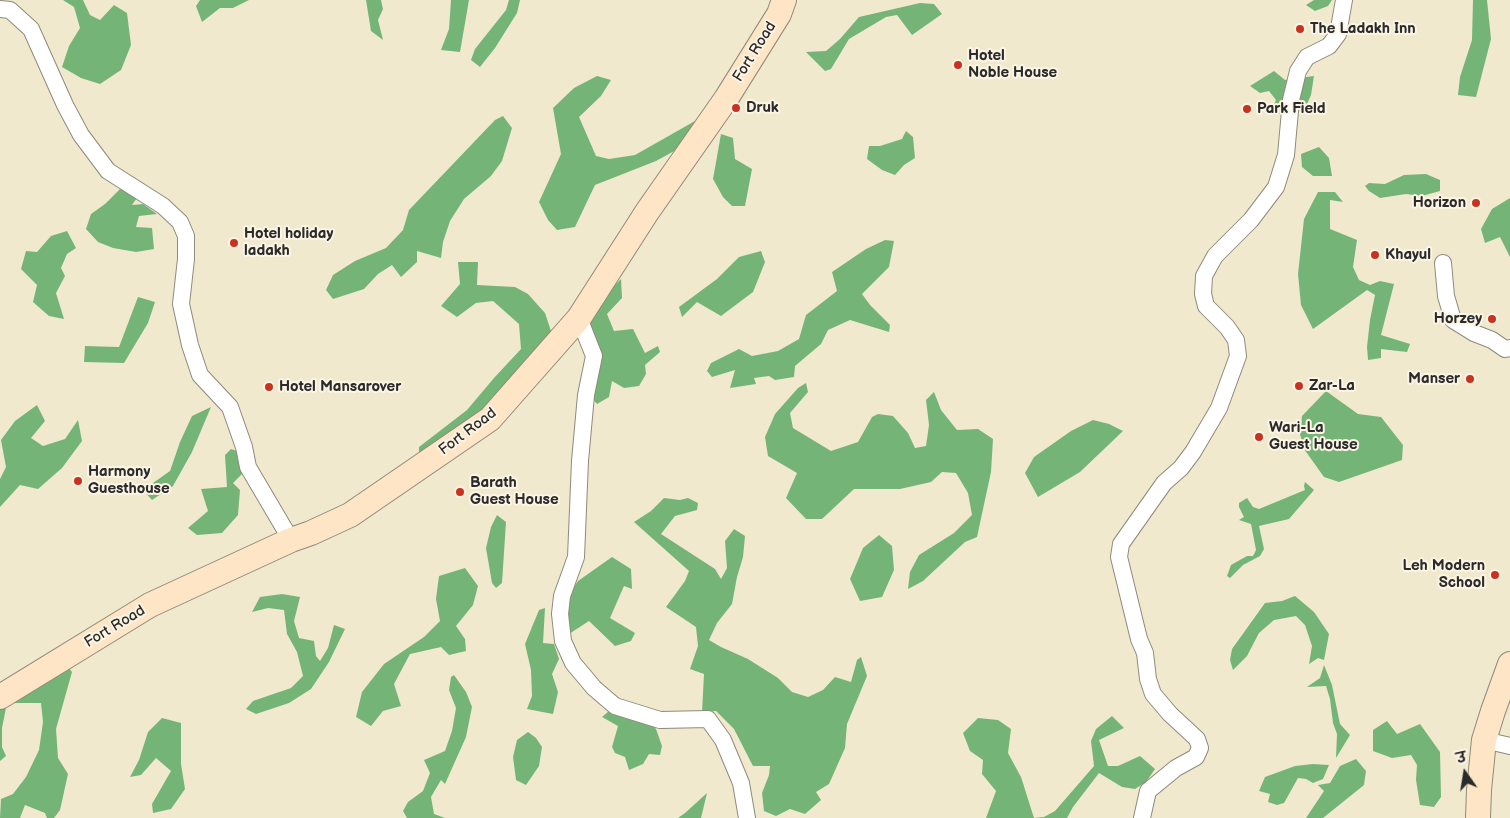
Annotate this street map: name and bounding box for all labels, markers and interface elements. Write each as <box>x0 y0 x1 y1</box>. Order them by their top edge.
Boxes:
street label: Fort Road <box>729 19 781 85</box>
place label: The Ladakh Inn <box>1310 20 1416 38</box>
marker: The Ladakh Inn <box>1294 23 1306 35</box>
place label: Hotel Noble House <box>968 47 1057 82</box>
marker: Hotel Noble House <box>952 59 964 71</box>
place label: Druk <box>746 99 779 117</box>
place label: Park Field <box>1257 100 1326 118</box>
marker: Druk <box>730 102 742 114</box>
marker: Park Field <box>1241 103 1253 115</box>
place label: Horizon <box>1413 194 1466 212</box>
marker: Horizon <box>1470 197 1482 209</box>
place label: Hotel holiday ladakh <box>244 225 333 260</box>
marker: Hotel holiday ladakh <box>228 237 240 249</box>
place label: Khayul <box>1385 246 1431 264</box>
marker: Khayul <box>1369 249 1381 261</box>
place label: Horzey <box>1434 310 1482 328</box>
marker: Horzey <box>1486 313 1498 325</box>
place label: Manser <box>1408 370 1460 388</box>
marker: Manser <box>1464 373 1476 385</box>
place label: Zar-La <box>1309 377 1355 395</box>
place label: Hotel Mansarover <box>279 378 401 396</box>
marker: Zar-La <box>1293 380 1305 392</box>
marker: Hotel Mansarover <box>263 381 275 393</box>
street label: Fort Road <box>436 404 500 460</box>
place label: Wari-La Guest House <box>1269 419 1358 454</box>
marker: Wari-La Guest House <box>1253 431 1265 443</box>
place label: Harmony Guesthouse <box>88 463 170 498</box>
place label: Barath Guest House <box>470 474 559 509</box>
marker: Harmony Guesthouse <box>72 475 84 487</box>
marker: Barath Guest House <box>454 486 466 498</box>
place label: Leh Modern School <box>1403 557 1485 592</box>
marker: Leh Modern School <box>1489 569 1501 581</box>
street label: Fort Road <box>81 602 149 652</box>
north arrow <box>1440 748 1490 798</box>
text: उ <box>1455 749 1468 767</box>

